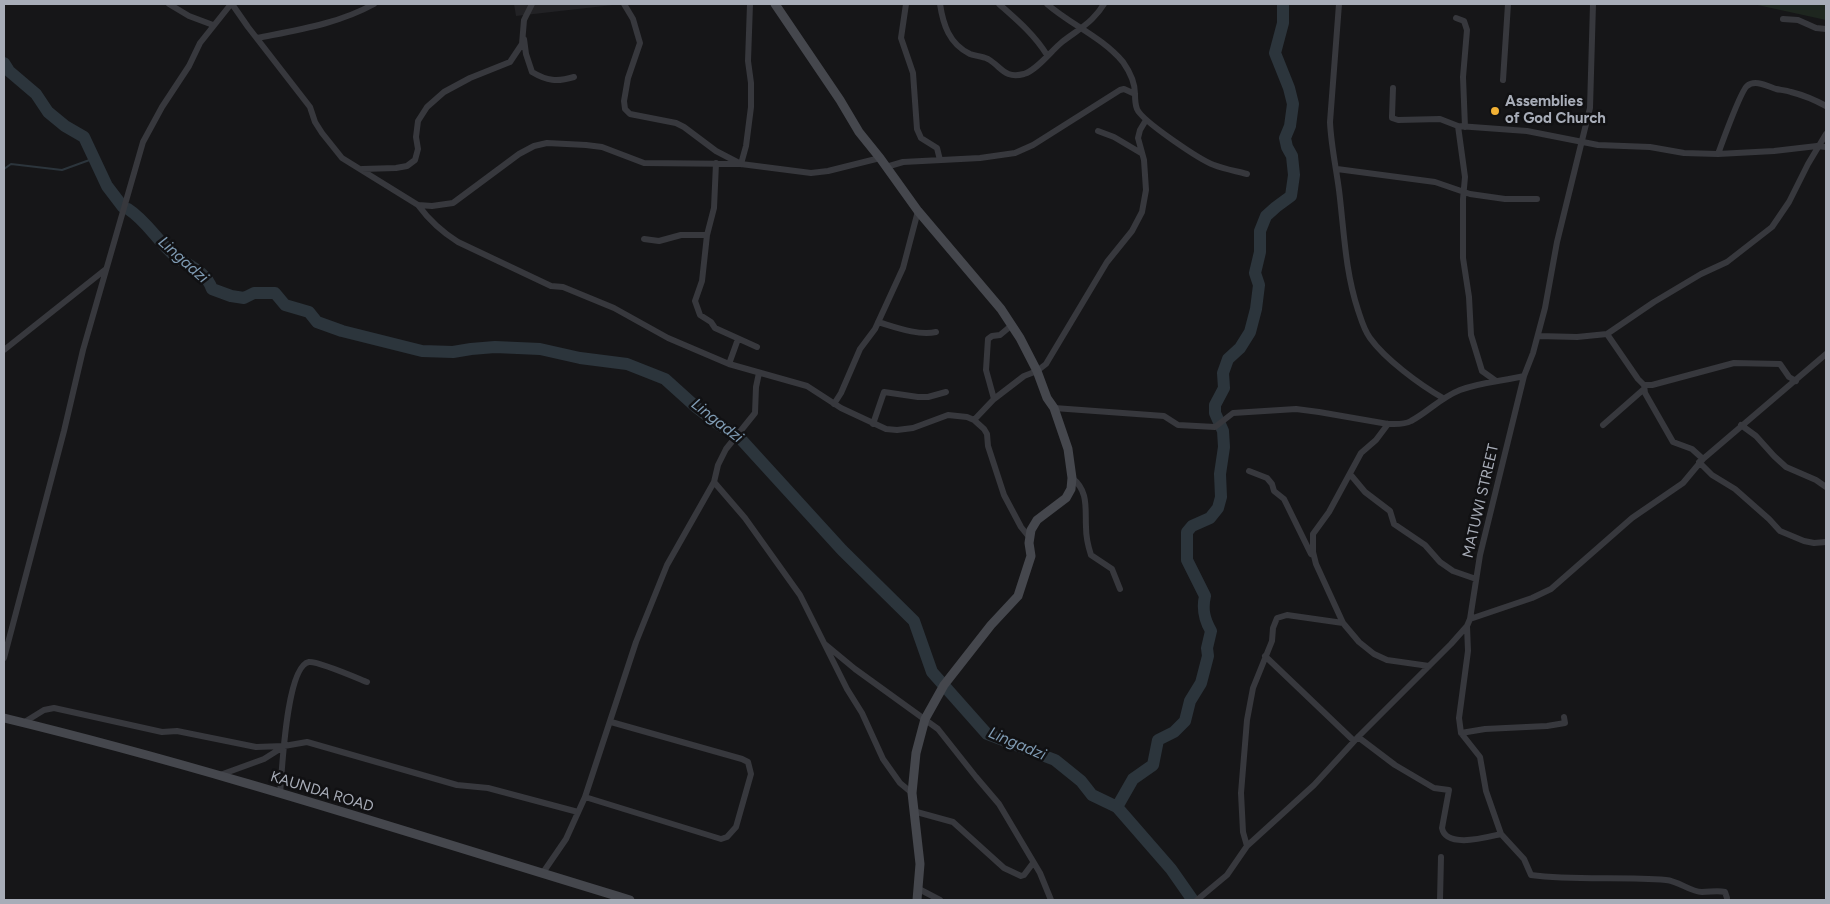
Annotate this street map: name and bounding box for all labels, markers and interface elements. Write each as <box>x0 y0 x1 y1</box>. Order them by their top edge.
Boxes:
place label: Assemblies of God Church <box>1505 93 1606 128</box>
marker: Assemblies of God Church <box>1489 105 1501 117</box>
water label: Lingadzi <box>154 233 212 287</box>
water label: Lingadzi <box>687 395 747 447</box>
street label: MATUWI STREET <box>1459 442 1503 560</box>
water label: Lingadzi <box>985 723 1049 765</box>
street label: KAUNDA ROAD <box>268 768 376 816</box>

